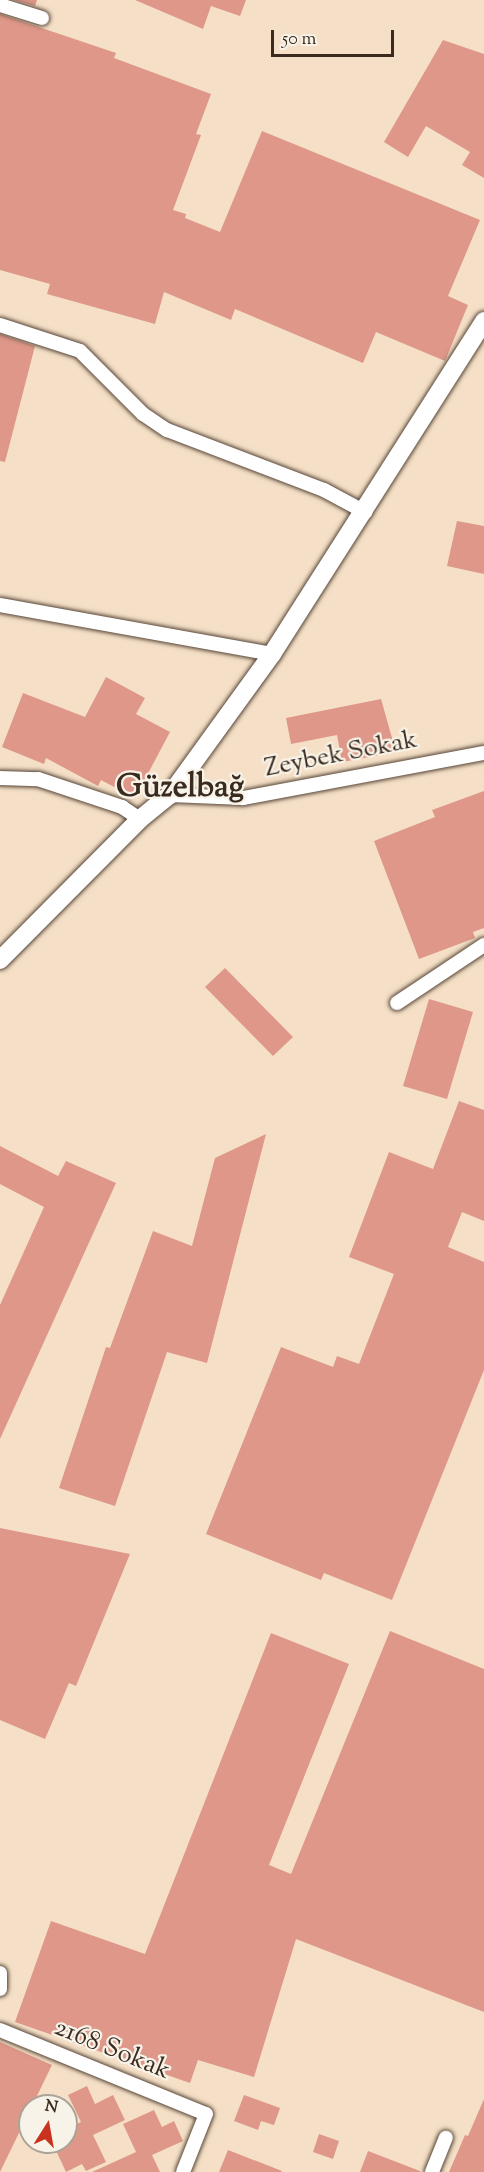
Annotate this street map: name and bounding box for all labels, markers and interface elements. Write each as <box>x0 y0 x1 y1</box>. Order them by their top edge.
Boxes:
scale bar <box>274 18 397 56</box>
text: 50 m <box>282 27 316 53</box>
street label: Zeybek Sokak <box>262 725 420 785</box>
district label: Güzelbağ <box>116 769 244 807</box>
street label: 2168 Sokak <box>49 2013 175 2087</box>
north arrow <box>18 2094 78 2154</box>
text: N <box>43 2095 60 2120</box>

